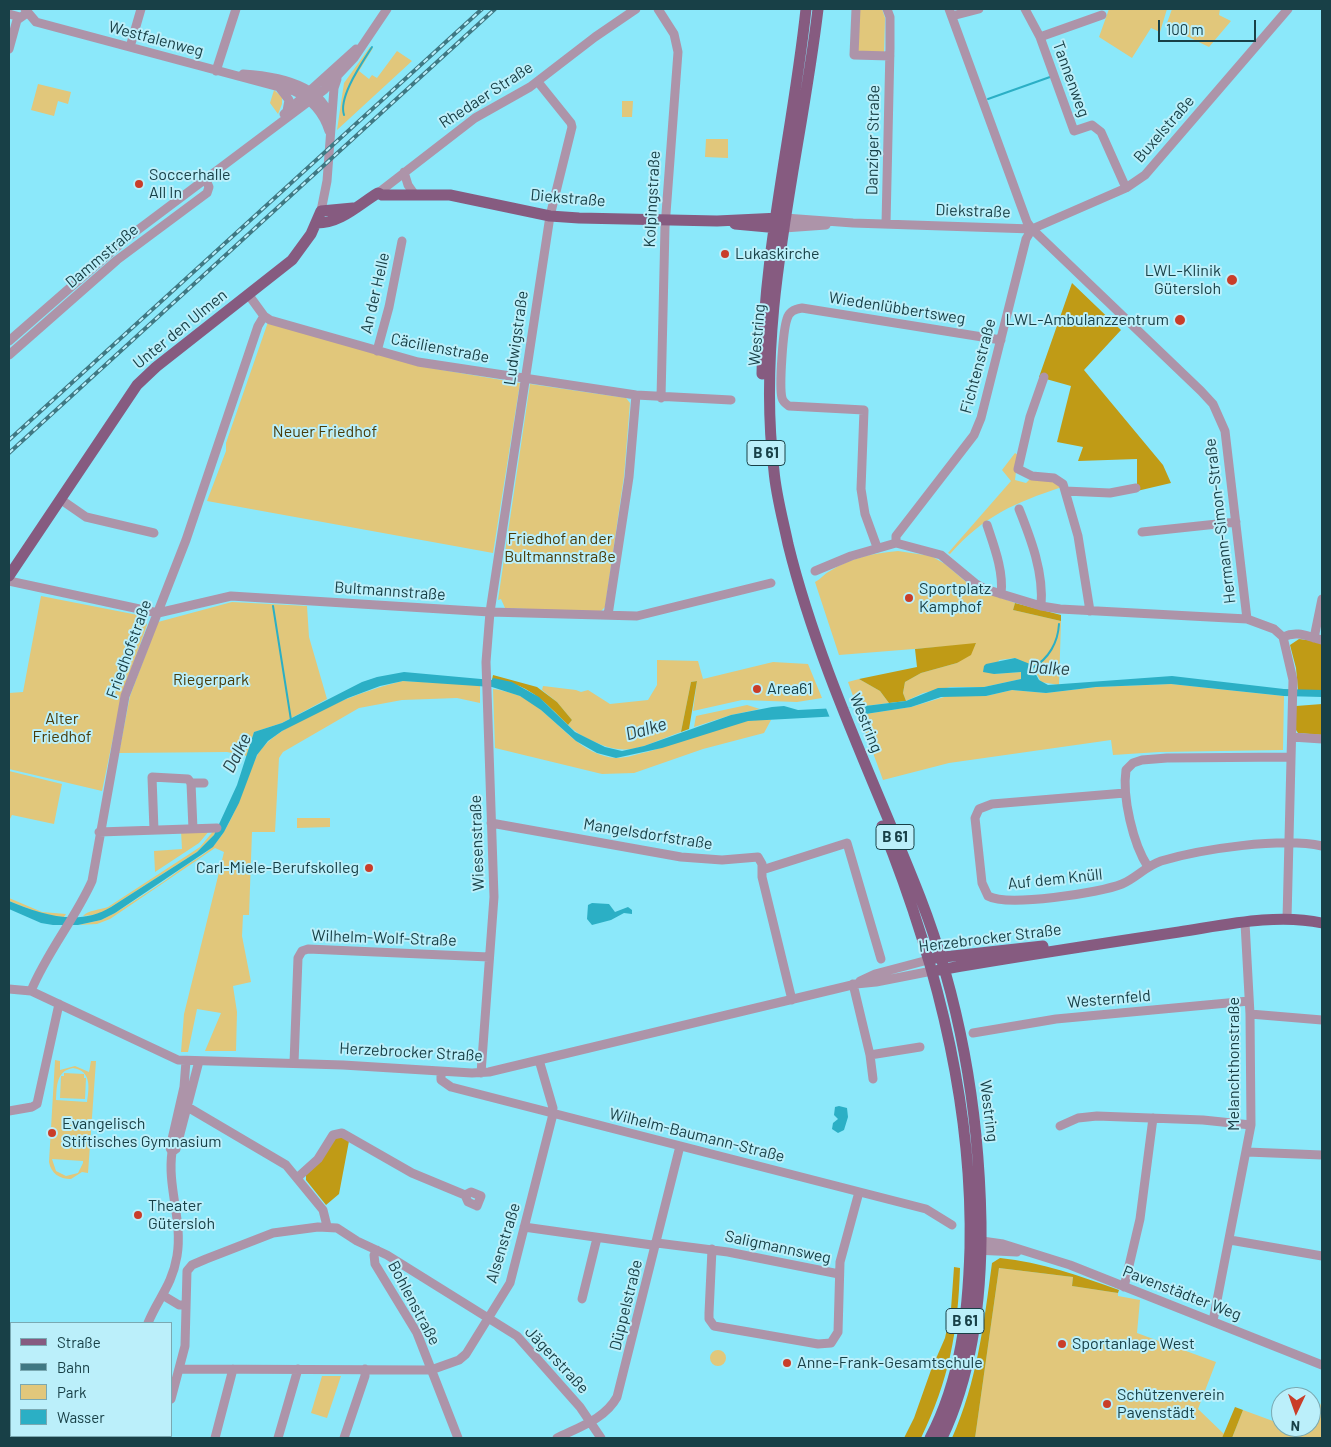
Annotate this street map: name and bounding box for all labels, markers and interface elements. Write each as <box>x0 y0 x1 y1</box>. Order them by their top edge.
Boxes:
scale bar <box>1161 10 1258 42</box>
street label: Westfalenweg <box>106 17 206 61</box>
text: 100 m <box>1166 20 1204 38</box>
street label: Tannenweg <box>1048 38 1094 120</box>
street label: Rhedaer Straße <box>436 58 536 132</box>
street label: Danziger Straße <box>862 85 884 195</box>
street label: Buxelstraße <box>1130 91 1198 167</box>
street label: Kolpingstraße <box>640 150 664 248</box>
place label: Soccerhalle All In <box>149 165 231 203</box>
marker: Soccerhalle All In <box>133 178 145 190</box>
street label: Diekstraße <box>530 185 606 211</box>
street label: Diekstraße <box>935 200 1011 222</box>
street label: Dammstraße <box>62 220 142 292</box>
place label: Lukaskirche <box>735 244 820 264</box>
marker: Lukaskirche <box>719 248 731 260</box>
street label: An der Helle <box>356 251 394 335</box>
place label: LWL-Klinik Gütersloh <box>1145 261 1221 299</box>
marker: LWL-Klinik Gütersloh <box>1225 273 1239 287</box>
street label: Unter den Ulmen <box>129 285 231 373</box>
street label: Wiedenlübbertsweg <box>827 288 967 328</box>
street label: Ludwigstraße <box>500 289 532 387</box>
street label: Westring <box>745 303 769 367</box>
place label: LWL-Ambulanzzentrum <box>1005 310 1169 330</box>
marker: LWL-Ambulanzzentrum <box>1173 313 1187 327</box>
street label: Fichtenstraße <box>956 316 1000 416</box>
street label: Cäcilienstraße <box>389 329 491 367</box>
park label: Neuer Friedhof <box>273 422 377 442</box>
street label: Hermann-Simon-Straße <box>1200 437 1240 605</box>
road number: B 61 <box>747 440 785 466</box>
park label: Friedhof an der Bultmannstraße <box>504 529 616 567</box>
street label: Bultmannstraße <box>334 578 446 604</box>
place label: Sportplatz Kamphof <box>919 579 991 617</box>
marker: Sportplatz Kamphof <box>903 592 915 604</box>
street label: Friedhofstraße <box>102 597 156 701</box>
water label: Dalke <box>1028 656 1070 680</box>
park label: Riegerpark <box>173 670 249 690</box>
place label: Area61 <box>767 679 813 699</box>
marker: Area61 <box>751 683 763 695</box>
street label: Westring <box>845 691 887 755</box>
park label: Alter Friedhof <box>33 709 91 747</box>
water label: Dalke <box>623 713 669 745</box>
water label: Dalke <box>218 730 256 776</box>
street label: Wiesenstraße <box>466 795 488 891</box>
street label: Mangelsdorfstraße <box>582 814 714 854</box>
road number: B 61 <box>876 824 914 850</box>
place label: Carl-Miele-Berufskolleg <box>196 858 359 878</box>
marker: Carl-Miele-Berufskolleg <box>363 862 375 874</box>
street label: Auf dem Knüll <box>1007 864 1103 894</box>
street label: Herzebrocker Straße <box>917 920 1063 956</box>
street label: Wilhelm-Wolf-Straße <box>311 926 457 950</box>
street label: Westernfeld <box>1066 986 1152 1012</box>
street label: Melanchthonstraße <box>1224 997 1244 1131</box>
street label: Herzebrocker Straße <box>339 1039 483 1065</box>
street label: Westring <box>976 1079 1002 1143</box>
street label: Wilhelm-Baumann-Straße <box>607 1104 787 1166</box>
place label: Evangelisch Stiftisches Gymnasium <box>62 1114 221 1152</box>
marker: Evangelisch Stiftisches Gymnasium <box>46 1127 58 1139</box>
place label: Theater Gütersloh <box>148 1196 215 1234</box>
street label: Alsenstraße <box>482 1200 524 1286</box>
marker: Theater Gütersloh <box>132 1209 144 1221</box>
street label: Saligmannsweg <box>723 1226 833 1268</box>
street label: Bohlenstraße <box>384 1257 444 1349</box>
street label: Düppelstraße <box>605 1258 647 1352</box>
street label: Pavenstädter Weg <box>1120 1262 1244 1324</box>
road number: B 61 <box>946 1308 984 1334</box>
legend <box>10 1322 172 1437</box>
street label: Jägerstraße <box>521 1322 593 1398</box>
text: Straße <box>57 1333 101 1351</box>
place label: Sportanlage West <box>1072 1334 1195 1354</box>
marker: Sportanlage West <box>1056 1338 1068 1350</box>
place label: Anne-Frank-Gesamtschule <box>797 1353 983 1373</box>
marker: Anne-Frank-Gesamtschule <box>781 1357 793 1369</box>
text: Bahn <box>57 1358 90 1376</box>
text: Park <box>57 1383 86 1401</box>
place label: Schützenverein Pavenstädt <box>1117 1385 1225 1423</box>
north arrow <box>1271 1387 1321 1437</box>
marker: Schützenverein Pavenstädt <box>1101 1398 1113 1410</box>
text: Wasser <box>57 1408 105 1426</box>
text: N <box>1290 1418 1300 1435</box>

